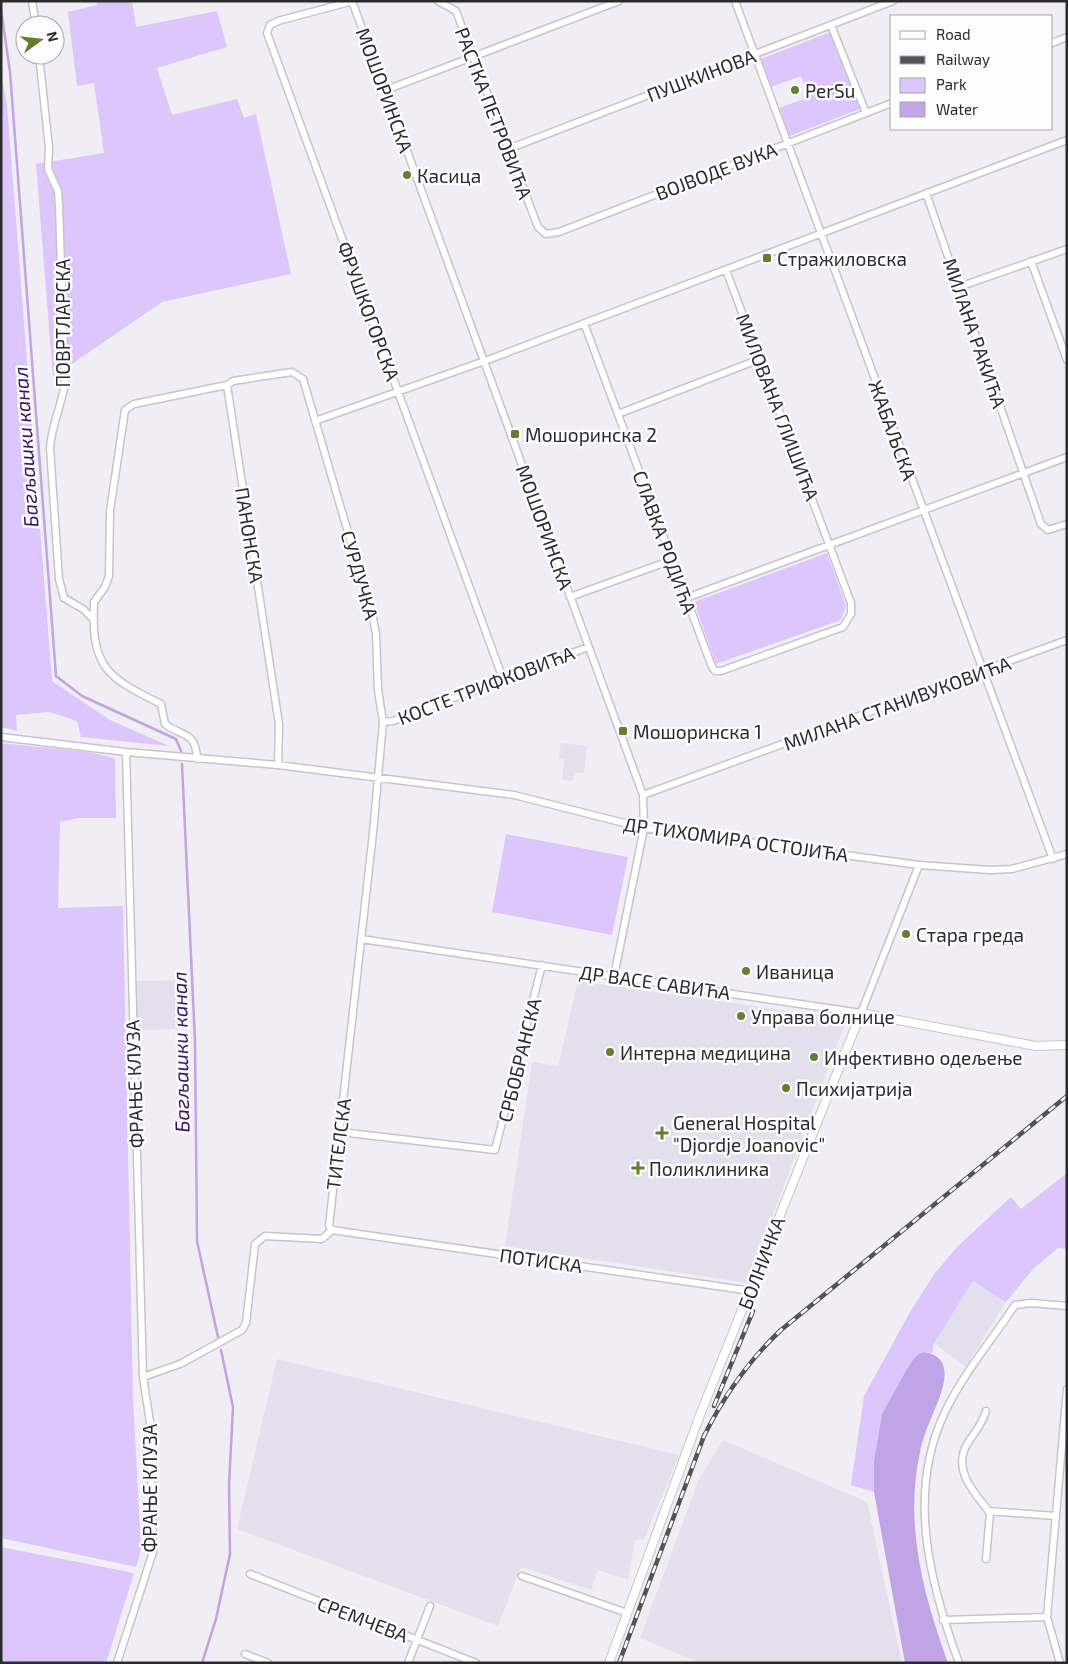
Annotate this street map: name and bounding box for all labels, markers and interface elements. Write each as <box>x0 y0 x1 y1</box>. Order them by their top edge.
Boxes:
north arrow <box>15 15 65 65</box>
legend <box>890 15 1053 130</box>
street label: РАСТКА ПЕТРОВИЋА <box>451 24 537 202</box>
street label: МОШОРИНСКА <box>352 25 418 156</box>
text: Road <box>936 25 971 43</box>
text: N <box>44 29 63 44</box>
street label: ПУШКИНОВА <box>643 44 759 106</box>
text: Railway <box>936 50 990 68</box>
text: Park <box>936 75 967 93</box>
place label: PerSu <box>805 79 855 102</box>
marker: PerSu <box>789 84 801 96</box>
text: Water <box>936 100 978 118</box>
street label: ВОЈВОДЕ ВУКА <box>652 137 780 205</box>
place label: Касица <box>417 164 481 187</box>
marker: Касица <box>401 169 413 181</box>
street label: ФРУШКОГОРСКА <box>333 238 405 384</box>
place label: Стражиловска <box>777 247 907 270</box>
marker: Стражиловска <box>761 252 773 264</box>
street label: МИЛАНА РАКИЋА <box>939 255 1011 411</box>
street label: ПОВРТЛАРСКА <box>51 258 74 387</box>
street label: МИЛОВАНА ГЛИШИЋА <box>732 310 824 504</box>
water label: Багљашки канал <box>7 366 43 528</box>
street label: ЖАБАЉСКА <box>864 377 922 483</box>
place label: Мошоринска 2 <box>525 423 657 446</box>
marker: Мошоринска 2 <box>509 428 521 440</box>
street label: МОШОРИНСКА <box>512 462 578 593</box>
street label: СЛАВКА РОДИЋА <box>628 467 702 617</box>
street label: ПАНОНСКА <box>231 485 269 585</box>
street label: СУРДУЧКА <box>336 528 384 622</box>
street label: КОСТЕ ТРИФКОВИЋА <box>395 641 578 729</box>
street label: МИЛАНА СТАНИВУКОВИЋА <box>780 651 1014 755</box>
place label: Мошоринска 1 <box>633 720 762 743</box>
marker: Мошоринска 1 <box>617 725 629 737</box>
street label: ДР ТИХОМИРА ОСТОЈИЋА <box>622 812 850 866</box>
place label: Стара греда <box>916 923 1024 946</box>
marker: Стара греда <box>900 928 912 940</box>
street label: ДР ВАСЕ САВИЋА <box>578 960 732 1004</box>
place label: Иваница <box>756 960 834 983</box>
marker: Иваница <box>740 965 752 977</box>
water label: Багљашки канал <box>167 971 193 1133</box>
street label: СРБОБРАНСКА <box>492 995 546 1125</box>
place label: Управа болнице <box>751 1005 895 1028</box>
marker: Управа болнице <box>735 1010 747 1022</box>
street label: ФРАЊЕ КЛУЗА <box>120 1019 148 1149</box>
place label: Интерна медицина <box>620 1041 791 1064</box>
marker: Интерна медицина <box>604 1046 616 1058</box>
place label: Инфективно одељење <box>824 1046 1023 1069</box>
marker: Инфективно одељење <box>808 1051 820 1063</box>
place label: Психијатрија <box>796 1077 913 1100</box>
marker: Психијатрија <box>780 1082 792 1094</box>
street label: ТИТЕЛСКА <box>321 1097 355 1191</box>
place label: General Hospital "Djordje Joanovic" <box>673 1111 825 1156</box>
marker: General Hospital "Djordje Joanovic" <box>655 1126 669 1140</box>
place label: Поликлиника <box>649 1157 769 1180</box>
marker: Поликлиника <box>631 1161 645 1175</box>
street label: БОЛНИЧКА <box>733 1213 789 1312</box>
street label: ПОТИСКА <box>498 1243 584 1277</box>
street label: ФРАЊЕ КЛУЗА <box>138 1423 161 1552</box>
street label: СРЕМЧЕВА <box>314 1591 412 1647</box>

